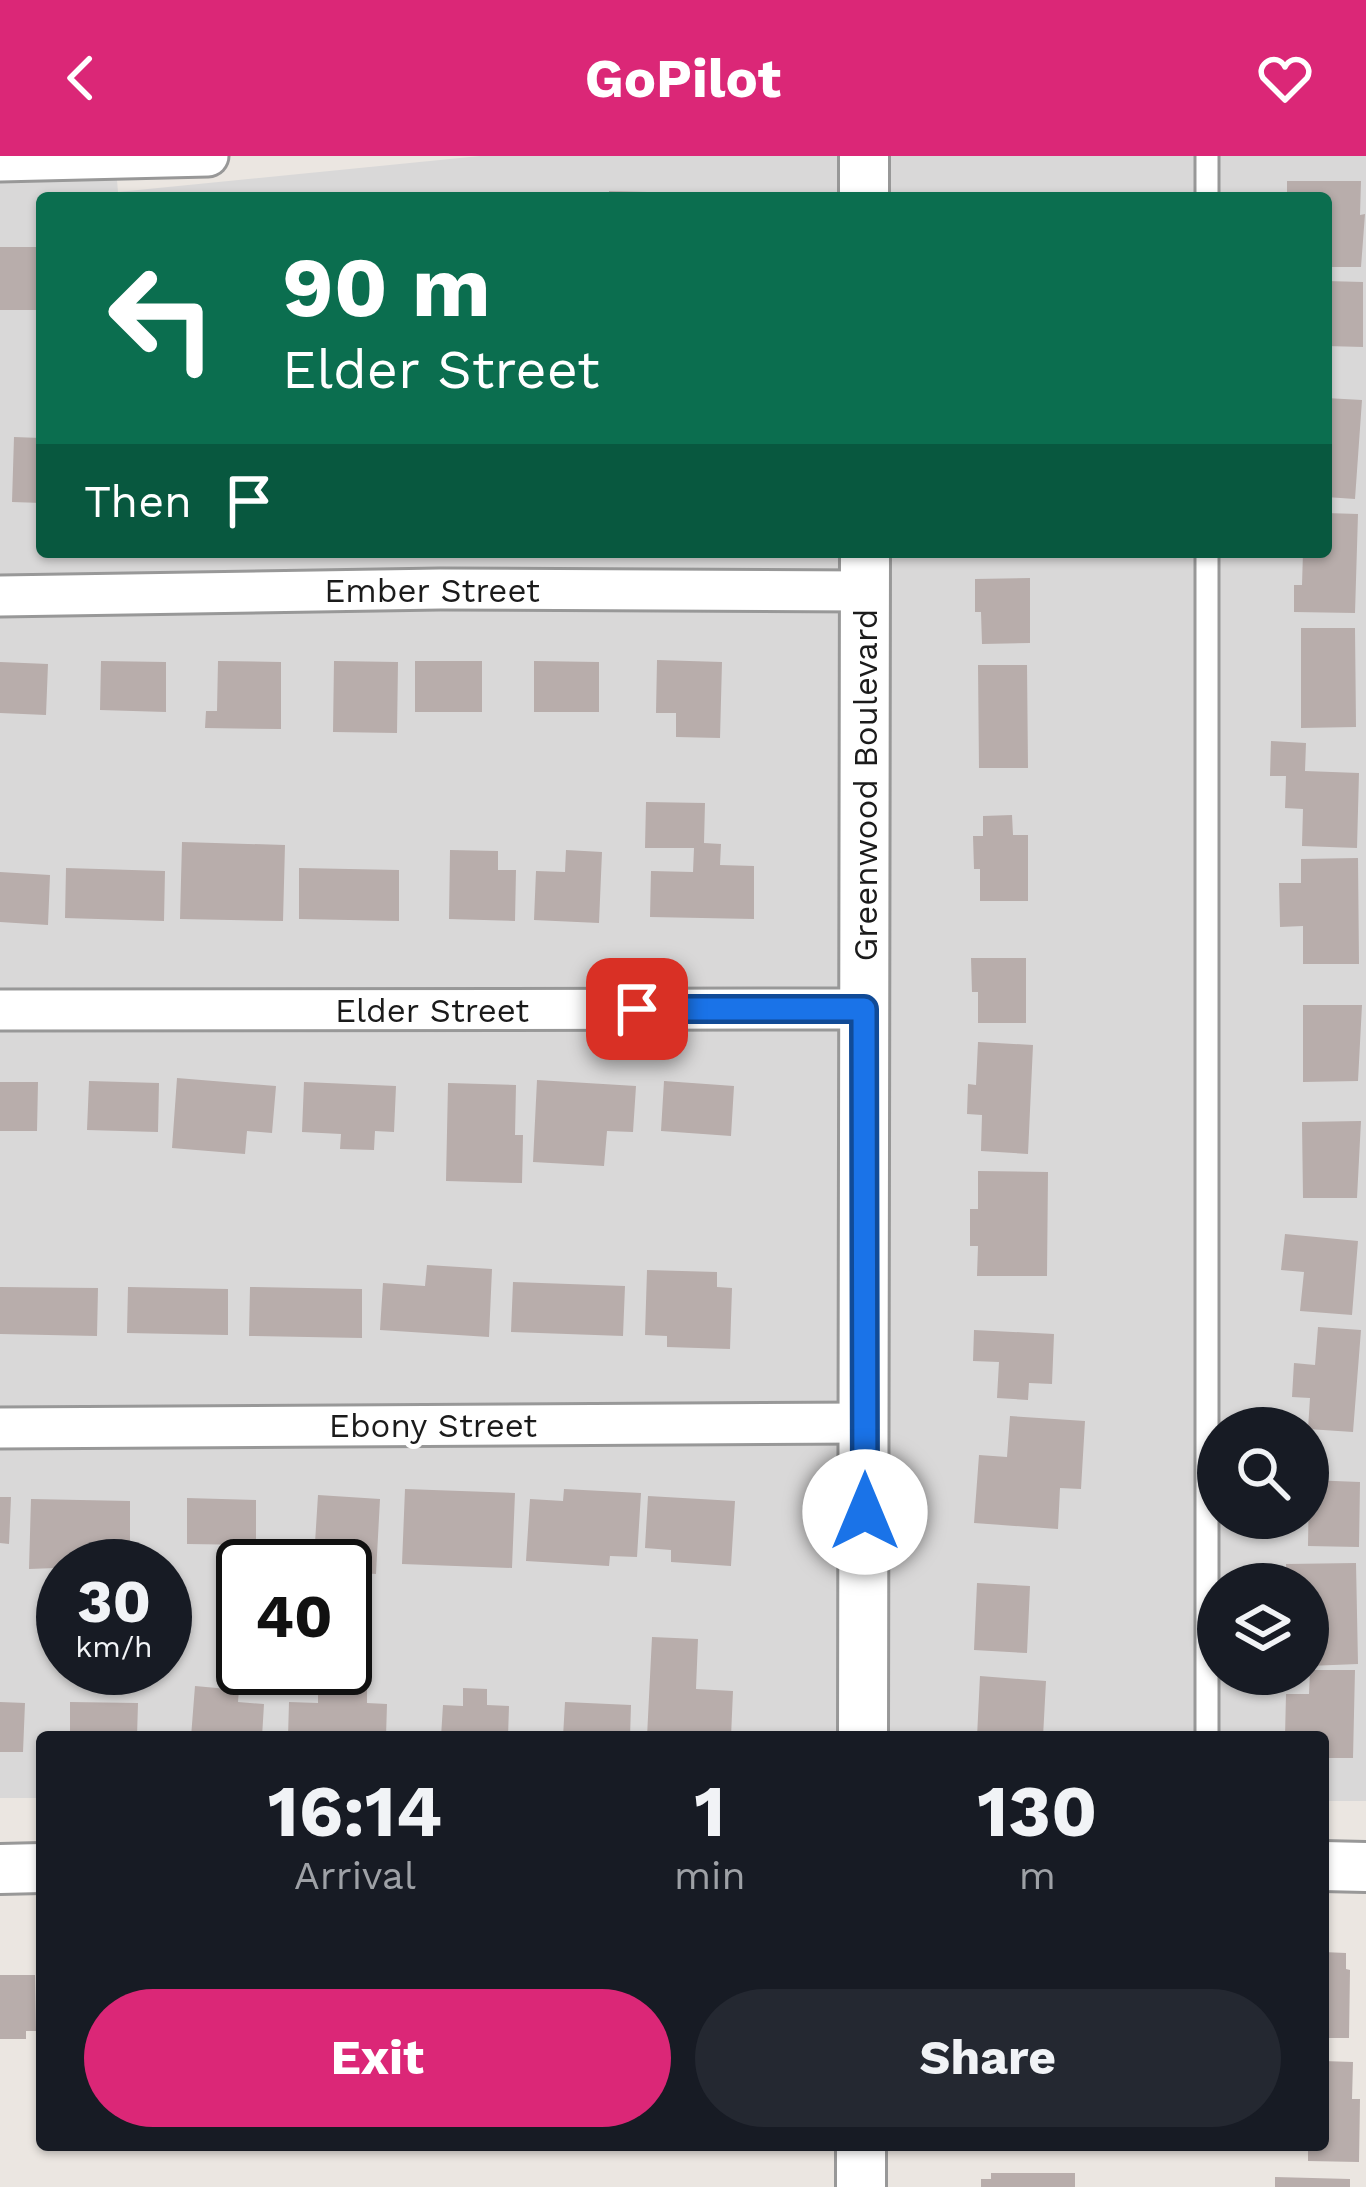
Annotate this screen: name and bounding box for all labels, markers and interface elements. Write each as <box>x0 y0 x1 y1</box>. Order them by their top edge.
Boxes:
icon: back <box>48 45 114 111</box>
icon: heart <box>1252 45 1318 111</box>
text: GoPilot <box>585 47 781 110</box>
text: 90 m <box>282 238 491 336</box>
icon: left <box>84 240 240 396</box>
text: Elder Street <box>282 338 600 401</box>
icon: arrive <box>216 468 282 534</box>
text: Then <box>84 475 192 528</box>
street label: Ember Street <box>324 571 540 610</box>
street label: Greenwood Boulevard <box>846 608 885 962</box>
pin <box>586 958 688 1060</box>
icon: arrive <box>604 976 670 1042</box>
street label: Elder Street <box>335 991 529 1030</box>
street label: Ebony Street <box>329 1406 537 1445</box>
map controls <box>1197 1407 1329 1695</box>
button: search <box>1197 1407 1329 1539</box>
position arrow <box>802 1449 928 1575</box>
speed limit sign: 40 <box>216 1539 372 1695</box>
button: layers <box>1197 1563 1329 1695</box>
text: 30 <box>77 1566 151 1637</box>
text: km/h <box>75 1629 153 1664</box>
text: 16:14 <box>268 1769 442 1853</box>
text: 1 <box>694 1769 725 1853</box>
text: 130 <box>977 1769 1097 1853</box>
text: Arrival <box>294 1853 416 1898</box>
text: min <box>674 1853 746 1898</box>
text: m <box>1019 1853 1056 1898</box>
button: Exit <box>84 1989 671 2127</box>
button: Share <box>695 1989 1281 2127</box>

